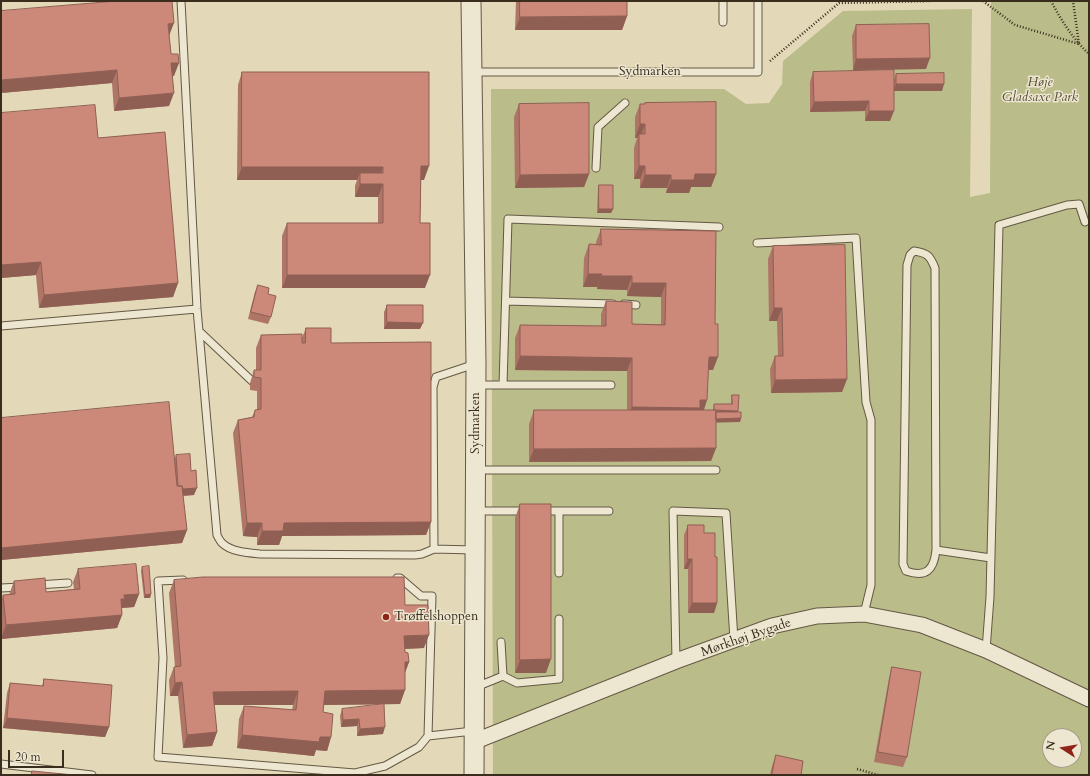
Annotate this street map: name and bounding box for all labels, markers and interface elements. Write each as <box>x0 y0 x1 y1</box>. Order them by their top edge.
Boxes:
street label: Sydmarken <box>619 64 681 80</box>
park label: Høje Gladsaxe Park <box>1002 75 1078 106</box>
street label: Sydmarken <box>468 392 484 454</box>
place label: Trøffelshoppen <box>394 609 478 625</box>
marker: Trøffelshoppen <box>381 612 391 622</box>
street label: Mørkhøj Bygade <box>699 615 793 661</box>
north arrow <box>1042 728 1082 768</box>
text: N <box>1042 739 1059 752</box>
scale bar <box>10 742 66 768</box>
text: 20 m <box>15 749 41 765</box>

